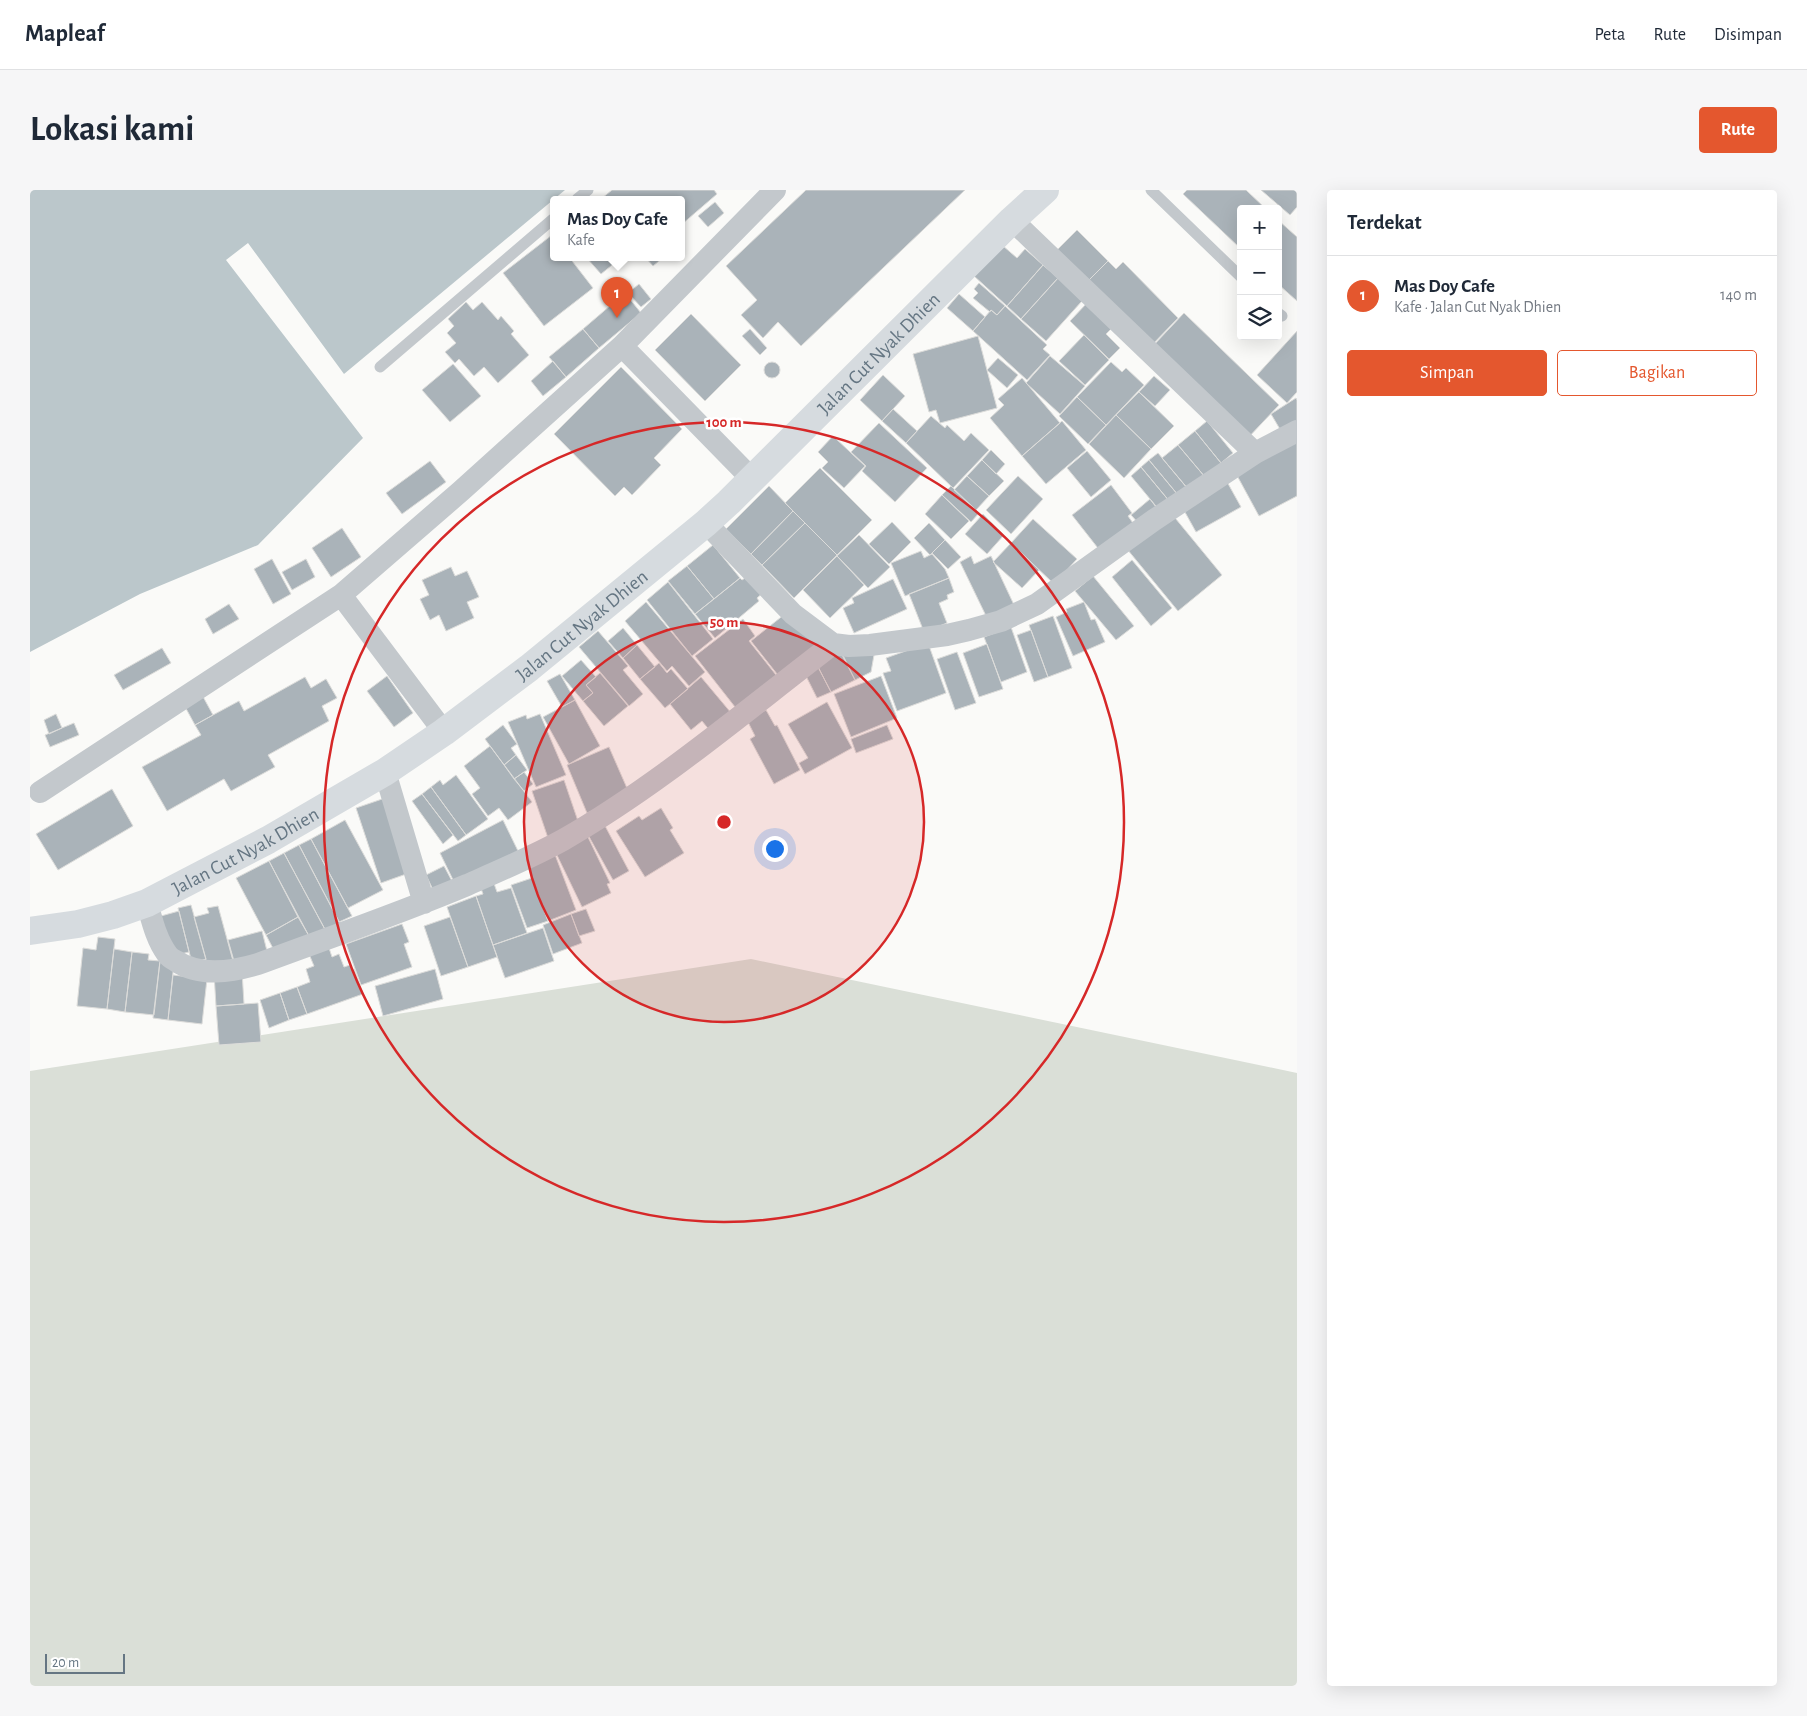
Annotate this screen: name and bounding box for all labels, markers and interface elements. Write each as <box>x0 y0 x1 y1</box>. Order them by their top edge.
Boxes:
text: Mapleaf <box>25 22 105 46</box>
text: Peta <box>1594 26 1625 44</box>
text: Rute <box>1653 26 1686 44</box>
text: Disimpan <box>1714 26 1782 44</box>
button: Rute <box>1699 107 1777 153</box>
text: Lokasi kami <box>30 112 194 147</box>
popup <box>550 196 685 261</box>
map controls <box>1237 205 1282 340</box>
button: + <box>1237 205 1282 250</box>
text: Mas Doy Cafe <box>567 210 668 229</box>
text: Terdekat <box>1347 212 1422 233</box>
text: Kafe <box>567 232 595 248</box>
button: − <box>1237 250 1282 295</box>
pin: 1 <box>601 277 633 318</box>
text: Mas Doy Cafe <box>1394 277 1495 296</box>
text: 1 <box>1360 287 1366 303</box>
text: 140 m <box>1720 287 1757 303</box>
street label: Jalan Cut Nyak Dhien <box>814 289 944 419</box>
button: layers <box>1237 295 1282 340</box>
text: Kafe · Jalan Cut Nyak Dhien <box>1394 299 1561 315</box>
button: Simpan <box>1347 350 1547 396</box>
button: Bagikan <box>1557 350 1757 396</box>
text: 100 m <box>706 415 742 430</box>
street label: Jalan Cut Nyak Dhien <box>513 566 652 685</box>
text: 50 m <box>710 615 738 630</box>
street label: Jalan Cut Nyak Dhien <box>169 804 322 899</box>
centre of rings <box>715 813 733 831</box>
your location <box>762 836 788 862</box>
scale bar <box>45 1651 125 1674</box>
text: 20 m <box>52 1656 79 1670</box>

